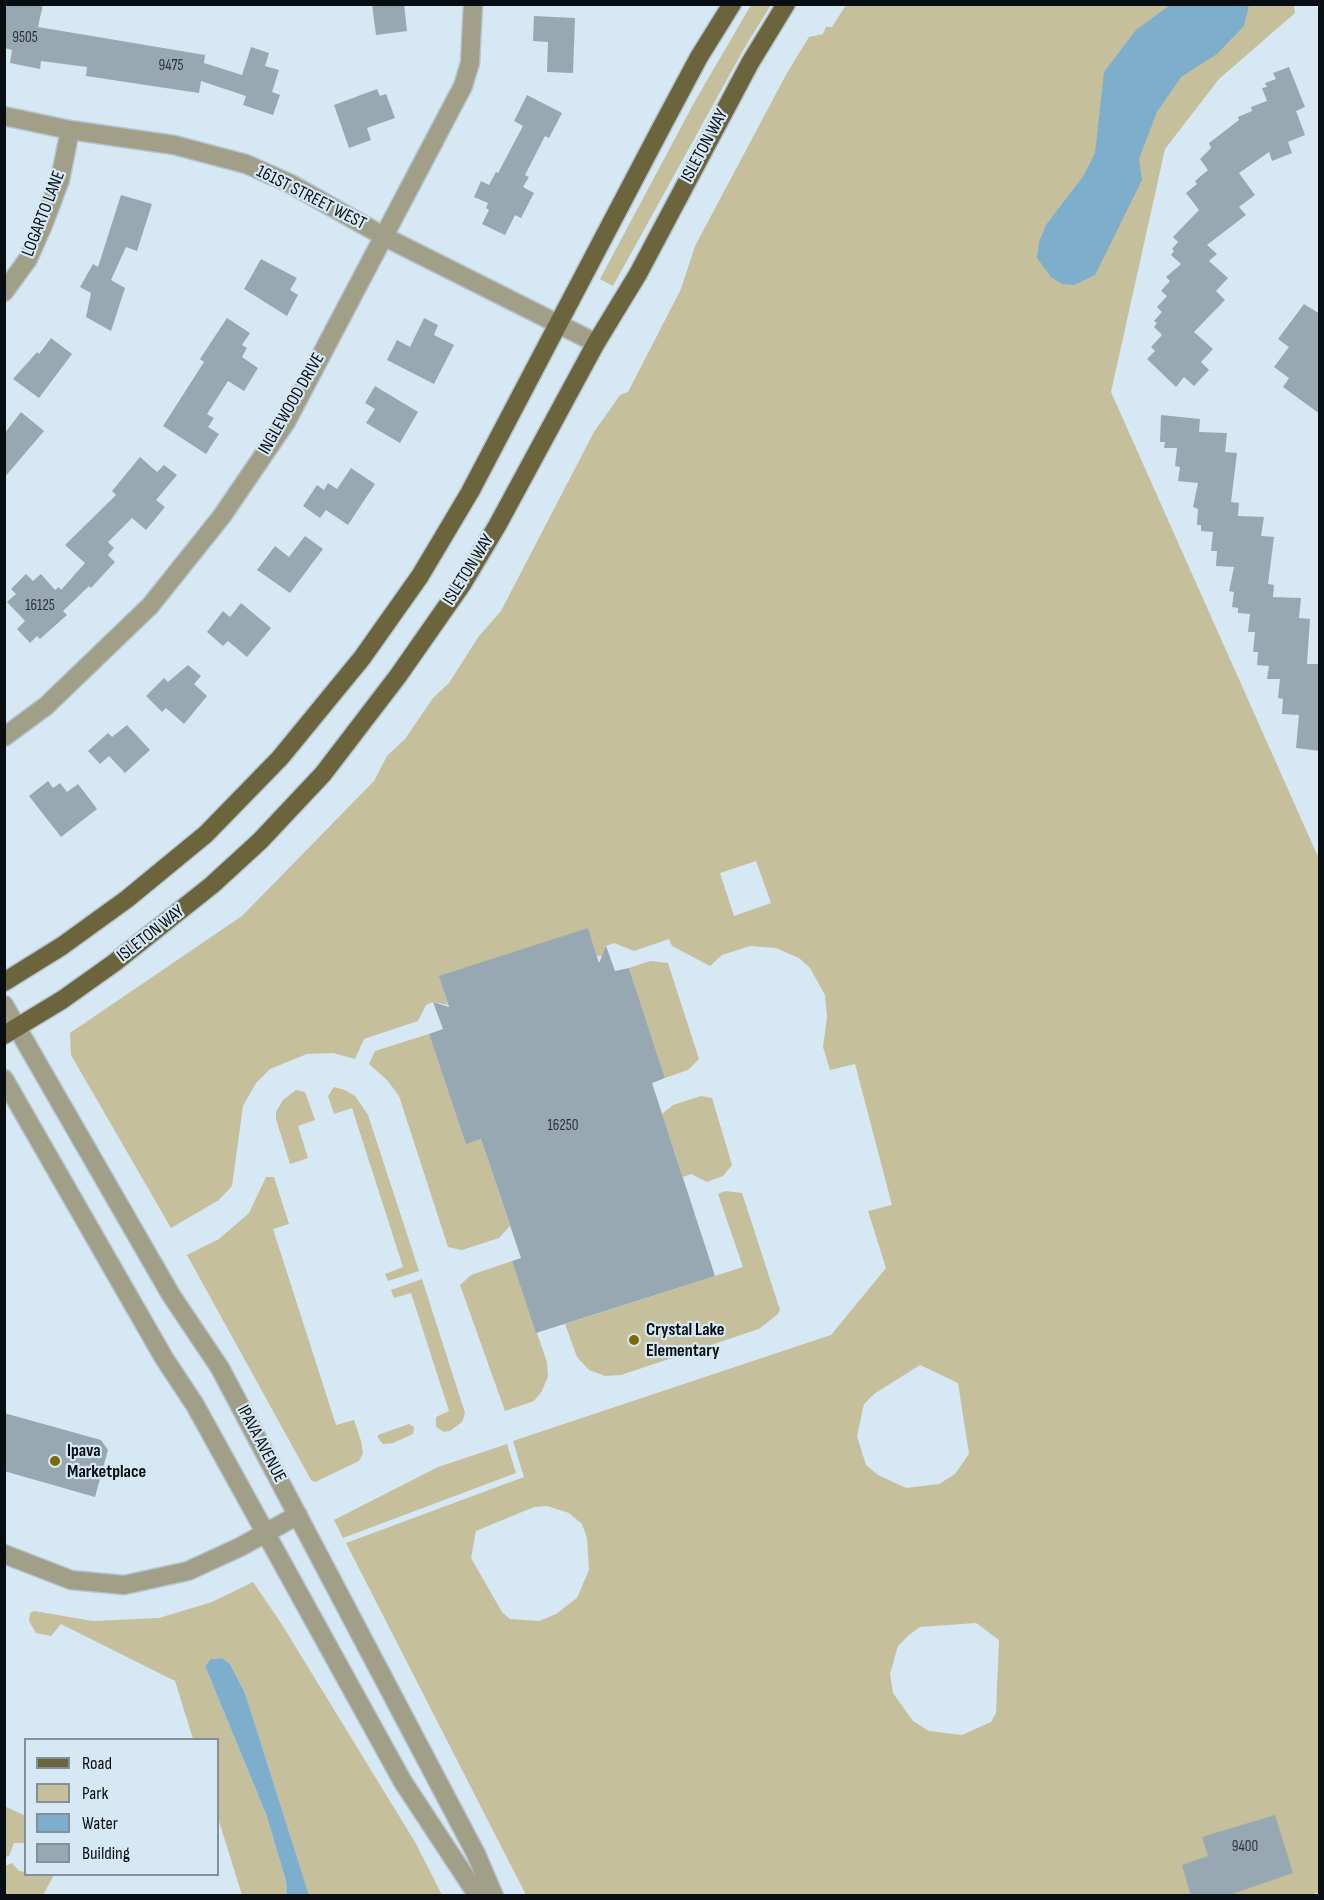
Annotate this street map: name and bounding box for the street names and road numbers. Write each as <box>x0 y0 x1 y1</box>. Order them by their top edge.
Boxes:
street label: ISLETON WAY <box>677 106 733 186</box>
street label: 161ST STREET WEST <box>252 161 370 235</box>
street label: LOGARTO LANE <box>18 168 70 260</box>
street label: INGLEWOOD DRIVE <box>254 350 330 458</box>
street label: ISLETON WAY <box>439 531 499 609</box>
street label: ISLETON WAY <box>113 901 189 967</box>
street label: IPAVA AVENUE <box>232 1402 290 1486</box>

